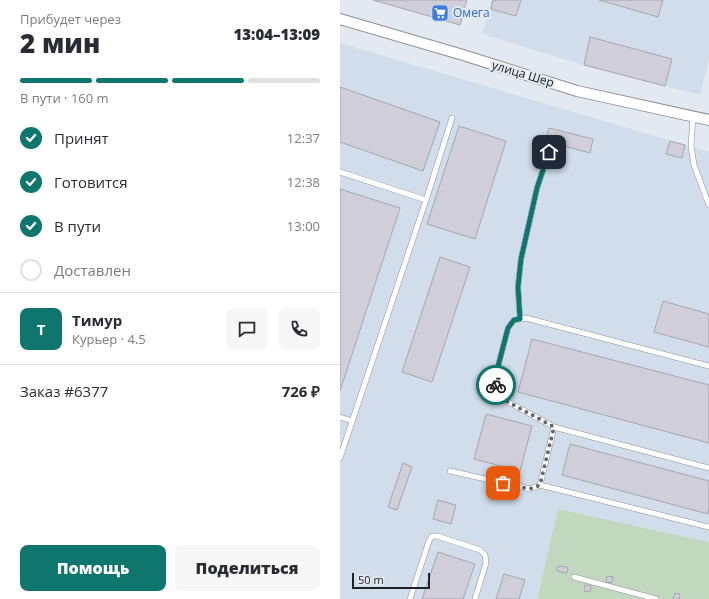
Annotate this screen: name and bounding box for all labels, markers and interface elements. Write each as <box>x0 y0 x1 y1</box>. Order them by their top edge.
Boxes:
supermarket icon: Омега <box>430 3 450 23</box>
place label: Омега <box>453 4 490 21</box>
text: Прибудет через <box>20 10 121 28</box>
text: 13:04–13:09 <box>234 24 320 44</box>
text: 2 мин <box>20 25 100 61</box>
street label: улица Шер <box>490 56 556 91</box>
text: В пути · 160 m <box>20 89 109 107</box>
icon: check <box>20 127 42 149</box>
text: Принят <box>54 128 109 148</box>
text: 12:37 <box>287 129 320 147</box>
pin <box>532 135 566 169</box>
icon: home <box>538 141 560 163</box>
icon: check <box>20 171 42 193</box>
text: Готовится <box>54 172 128 192</box>
text: 12:38 <box>287 173 320 191</box>
icon: check <box>20 215 42 237</box>
text: В пути <box>54 216 101 236</box>
text: 13:00 <box>287 217 320 235</box>
text: Доставлен <box>54 260 131 280</box>
button: chat <box>226 308 268 350</box>
button: phone <box>278 308 320 350</box>
text: Тимур <box>72 310 122 330</box>
text: Т <box>37 319 45 339</box>
text: Курьер · 4.5 <box>72 330 146 348</box>
courier <box>476 365 516 405</box>
icon: bike <box>485 374 507 396</box>
text: Заказ #6377 <box>20 381 108 401</box>
text: 726 ₽ <box>282 381 320 401</box>
pin <box>486 466 520 500</box>
icon: bag <box>492 472 514 494</box>
button: Помощь <box>20 545 166 591</box>
button: Поделиться <box>174 545 320 591</box>
scale bar <box>352 571 430 590</box>
text: 50 m <box>358 572 384 587</box>

